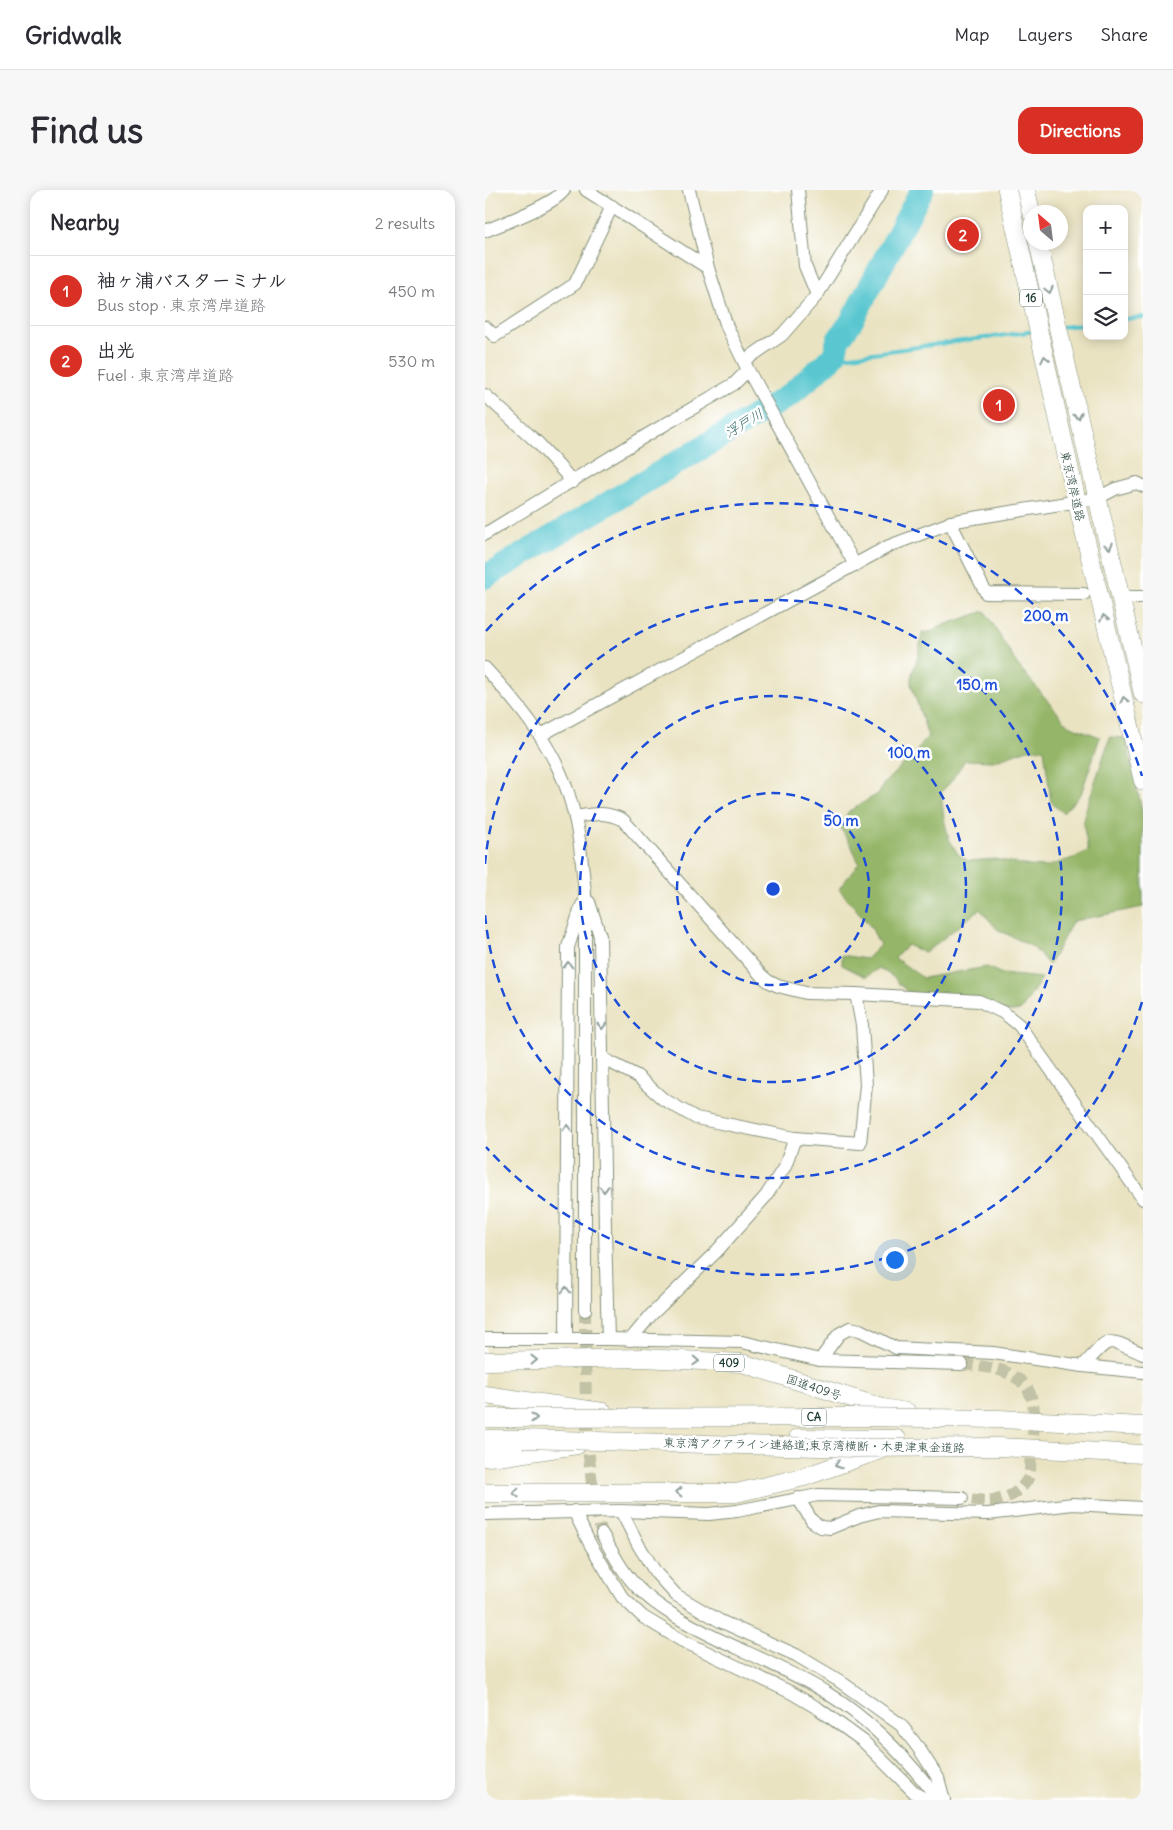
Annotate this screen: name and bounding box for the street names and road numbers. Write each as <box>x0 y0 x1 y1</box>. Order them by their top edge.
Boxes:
road number: 16 <box>1020 290 1042 306</box>
street label: 東京湾岸道路 <box>1058 449 1088 523</box>
road number: 409 <box>714 1354 744 1372</box>
street label: 国道409号 <box>784 1371 844 1403</box>
road number: CA <box>801 1408 827 1426</box>
street label: 東京湾アクアライン連絡道;東京湾横断・木更津東金道路 <box>663 1435 965 1455</box>

